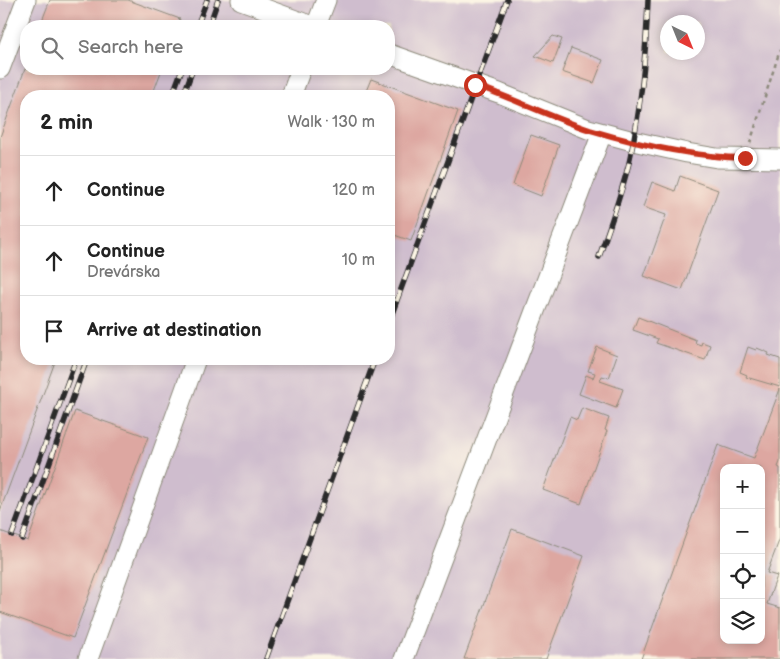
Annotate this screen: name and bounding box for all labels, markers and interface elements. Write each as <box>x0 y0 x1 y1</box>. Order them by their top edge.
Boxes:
north arrow <box>660 15 705 60</box>
search box <box>20 20 395 75</box>
icon: search <box>38 34 66 62</box>
text: Search here <box>78 36 183 59</box>
route start <box>464 74 487 97</box>
text: 2 min <box>40 110 93 135</box>
text: Walk · 130 m <box>287 113 375 132</box>
route end <box>734 147 757 170</box>
icon: ahead <box>40 177 68 205</box>
text: Continue <box>87 179 165 202</box>
text: 120 m <box>332 181 375 200</box>
text: Continue <box>87 240 165 263</box>
icon: ahead <box>40 247 68 275</box>
text: 10 m <box>342 251 375 270</box>
text: Drevárska <box>87 263 160 282</box>
icon: arrive <box>40 317 68 345</box>
text: Arrive at destination <box>87 319 262 342</box>
map controls <box>720 464 765 644</box>
button: + <box>720 464 765 509</box>
button: − <box>720 509 765 554</box>
button: locate <box>720 554 765 599</box>
button: layers <box>720 599 765 644</box>

